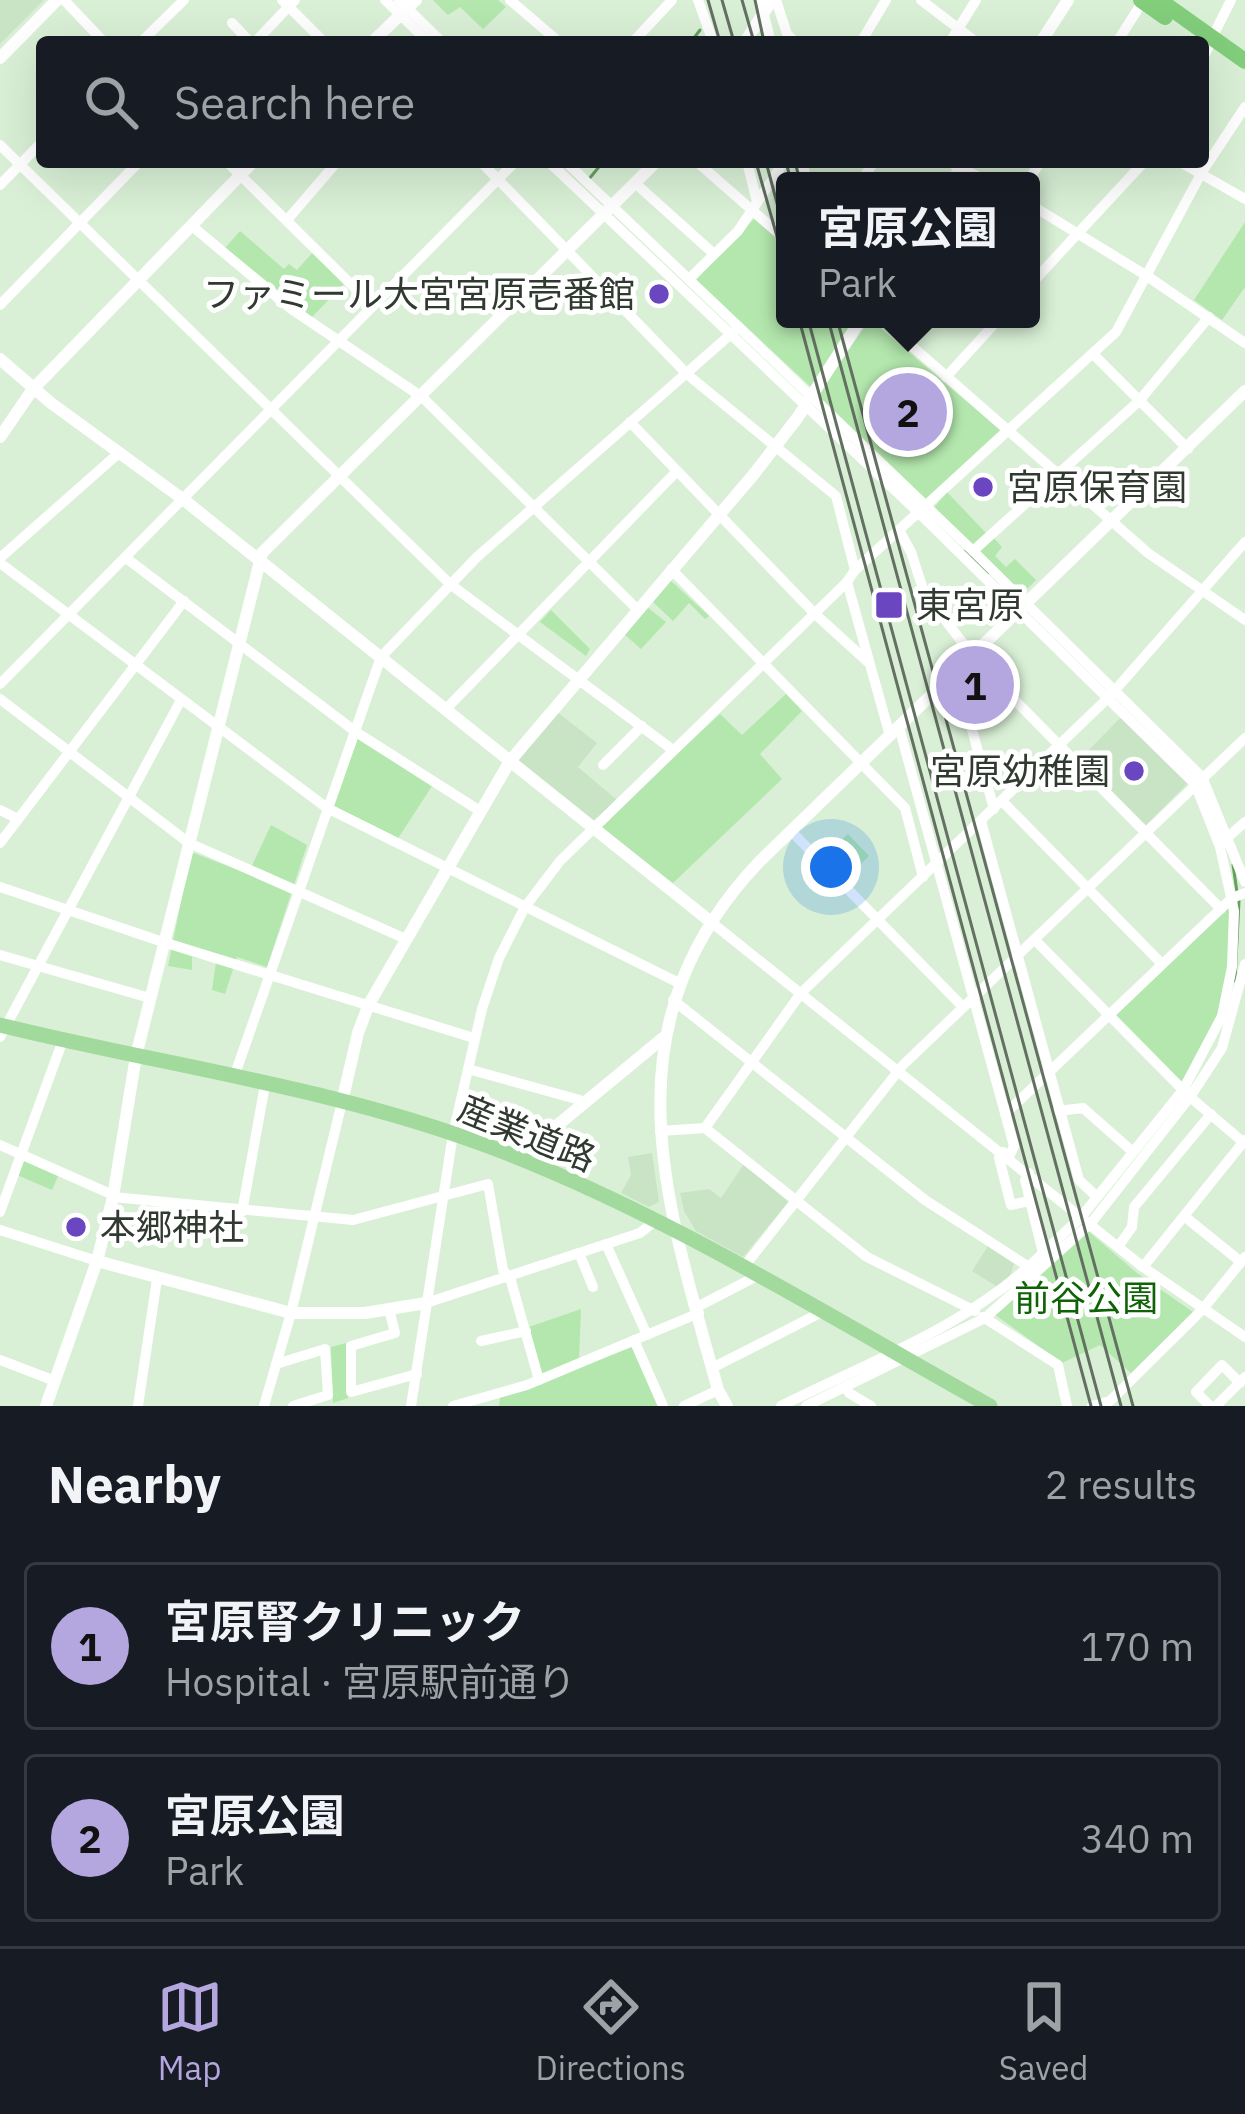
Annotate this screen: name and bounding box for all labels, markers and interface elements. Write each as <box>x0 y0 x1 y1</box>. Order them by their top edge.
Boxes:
search box <box>36 36 1209 168</box>
icon: search <box>78 69 144 135</box>
text: Search here <box>174 73 415 131</box>
popup <box>776 172 1040 328</box>
text: 宮原公園 <box>818 198 998 256</box>
text: Park <box>818 257 897 308</box>
place label: ファミール大宮宮原壱番館 <box>203 270 635 317</box>
marker: ファミール大宮宮原壱番館 <box>646 281 672 307</box>
pin: 2 <box>869 367 947 457</box>
place label: 宮原保育園 <box>1007 463 1187 510</box>
marker: 宮原保育園 <box>970 474 996 500</box>
place label: 東宮原 <box>916 581 1024 628</box>
marker: 東宮原 <box>873 589 905 621</box>
pin: 1 <box>936 640 1014 730</box>
place label: 宮原幼稚園 <box>930 747 1110 794</box>
marker: 宮原幼稚園 <box>1121 758 1147 784</box>
your location <box>801 837 861 897</box>
street label: 産業道路 <box>452 1084 603 1181</box>
place label: 本郷神社 <box>100 1203 244 1250</box>
marker: 本郷神社 <box>63 1214 89 1240</box>
park label: 前谷公園 <box>1014 1274 1158 1321</box>
text: Nearby <box>48 1451 221 1517</box>
text: 2 results <box>1045 1459 1197 1510</box>
text: 宮原腎クリニック <box>165 1592 525 1650</box>
text: 1 <box>78 1621 102 1672</box>
text: 170 m <box>1081 1621 1194 1672</box>
text: Hospital · 宮原駅前通り <box>165 1656 576 1707</box>
text: 宮原公園 <box>165 1786 345 1844</box>
text: 2 <box>78 1813 102 1864</box>
text: 340 m <box>1081 1813 1194 1864</box>
text: Park <box>165 1845 244 1896</box>
tab: Map <box>157 1974 223 2089</box>
tab: Directions <box>536 1974 686 2089</box>
tab: Saved <box>999 1974 1088 2089</box>

